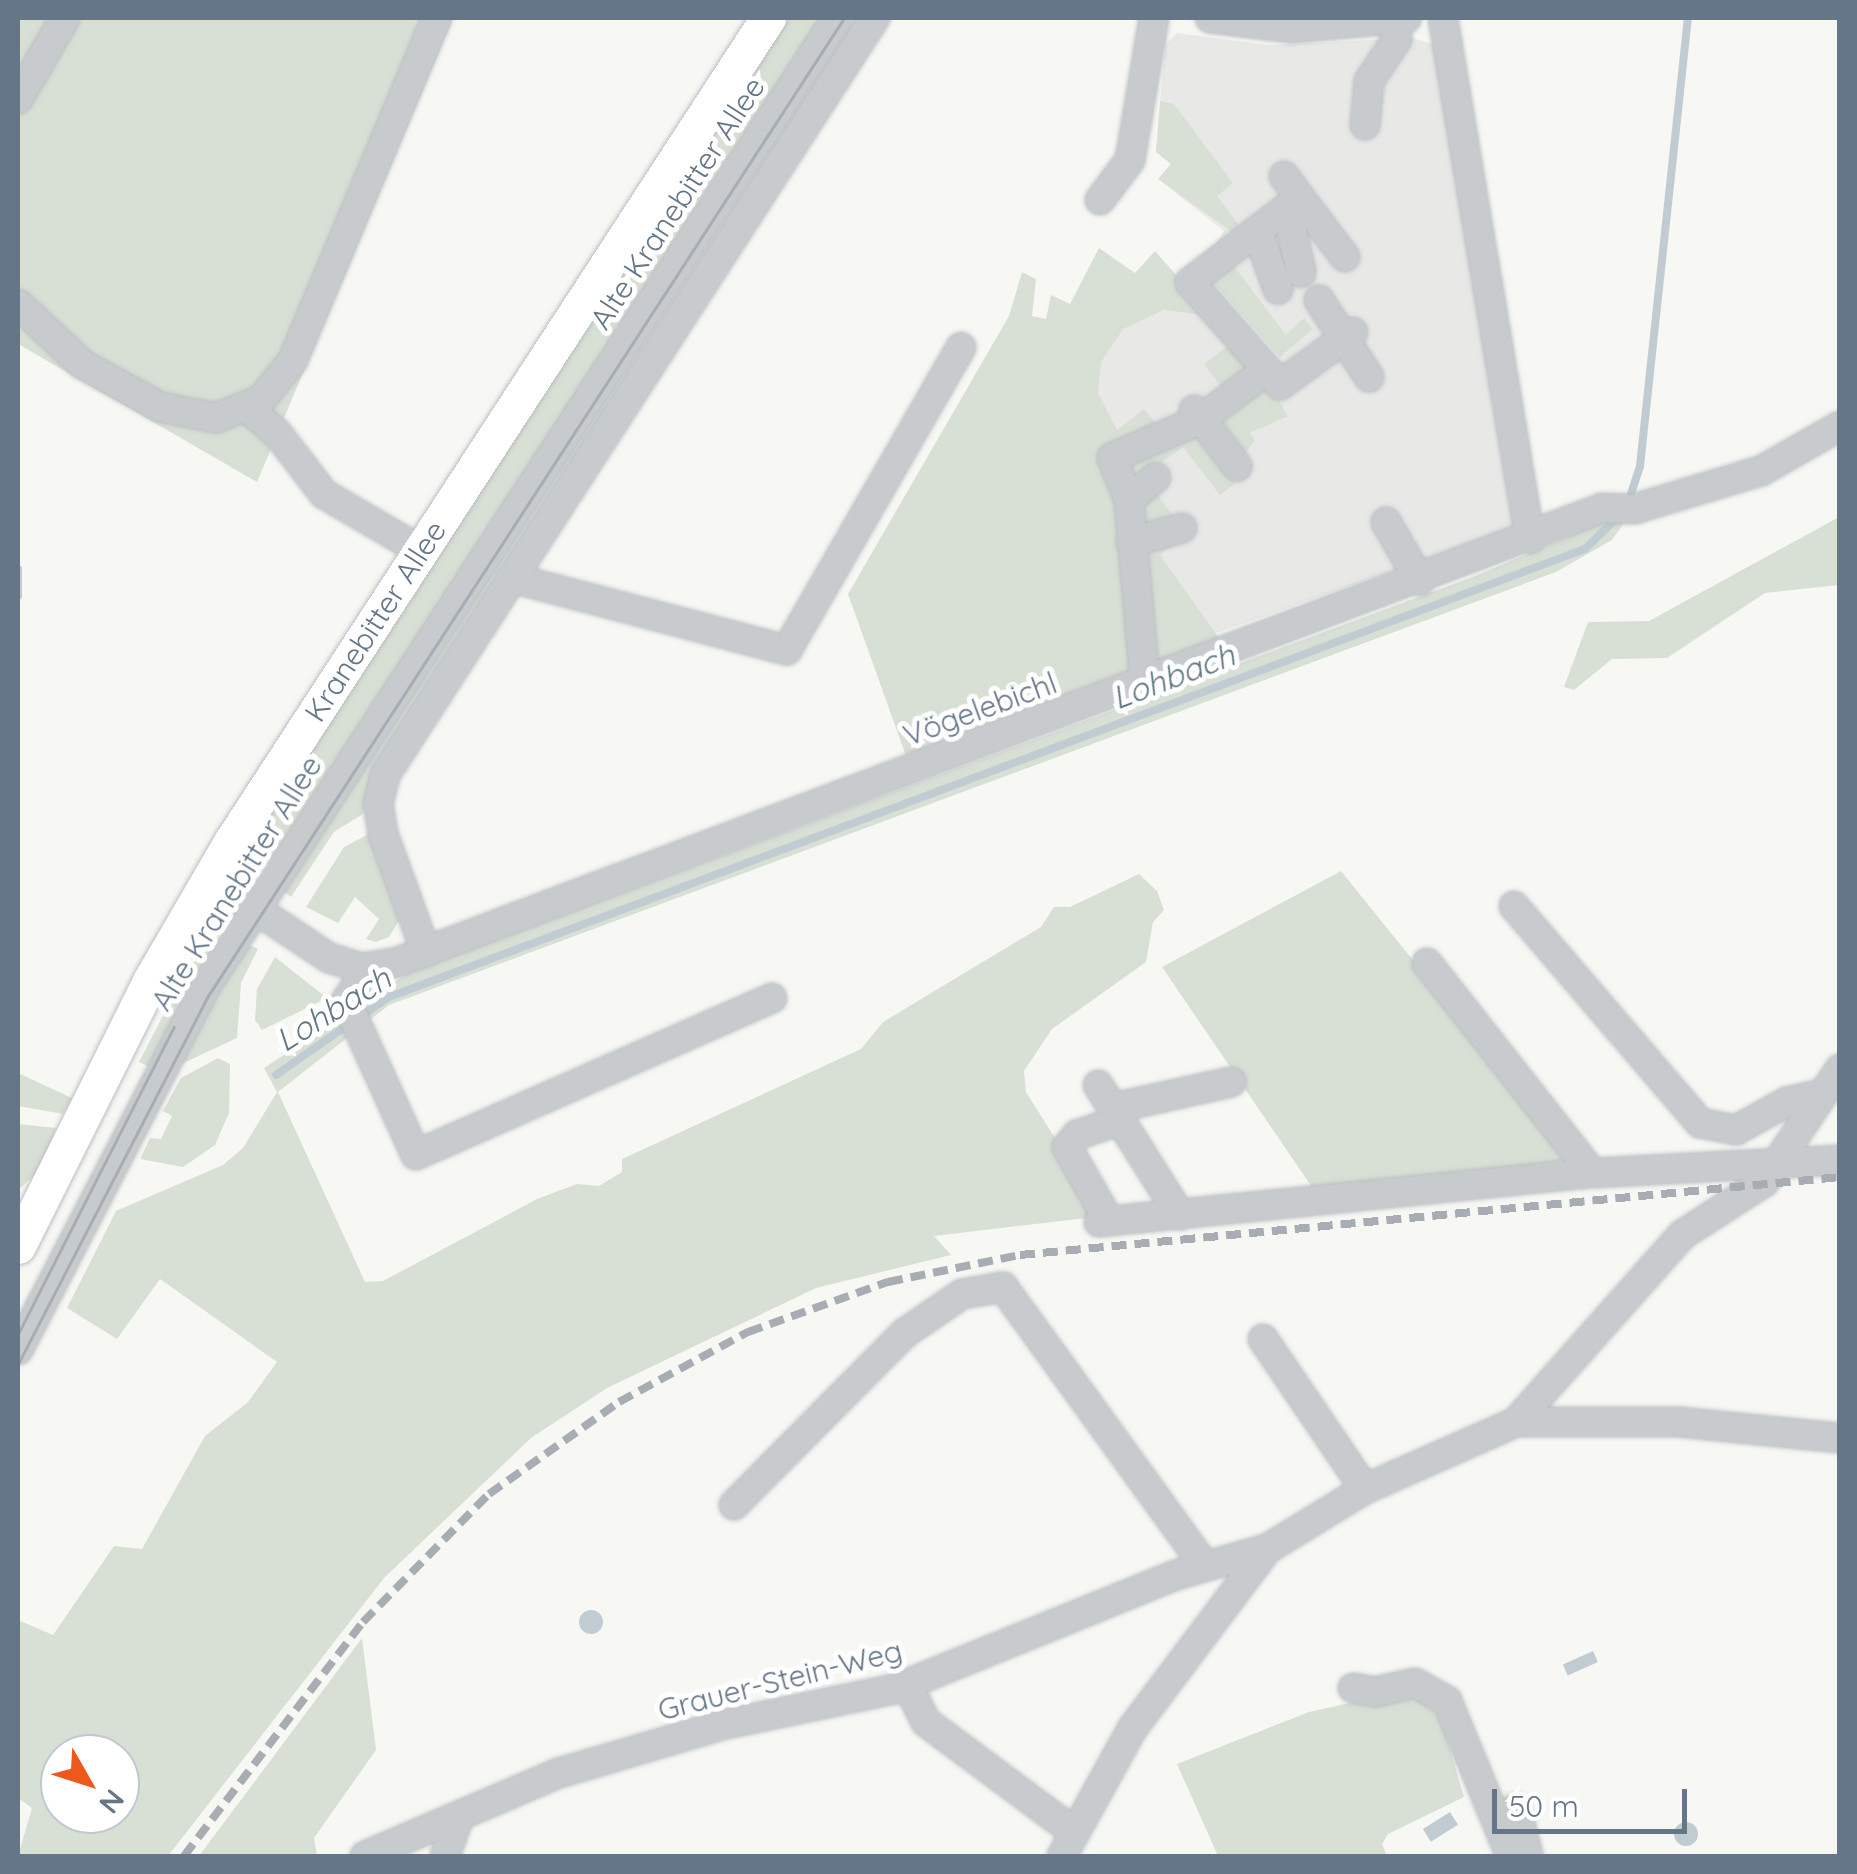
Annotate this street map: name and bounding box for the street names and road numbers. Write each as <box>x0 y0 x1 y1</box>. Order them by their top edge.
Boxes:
street label: Alte Kranebitter Allee <box>582 70 772 336</box>
street label: Kranebitter Allee <box>297 514 453 728</box>
street label: Vögelebichl <box>898 665 1062 753</box>
street label: Alte Kranebitter Allee <box>143 749 329 1017</box>
street label: Grauer-Stein-Weg <box>654 1632 906 1728</box>

